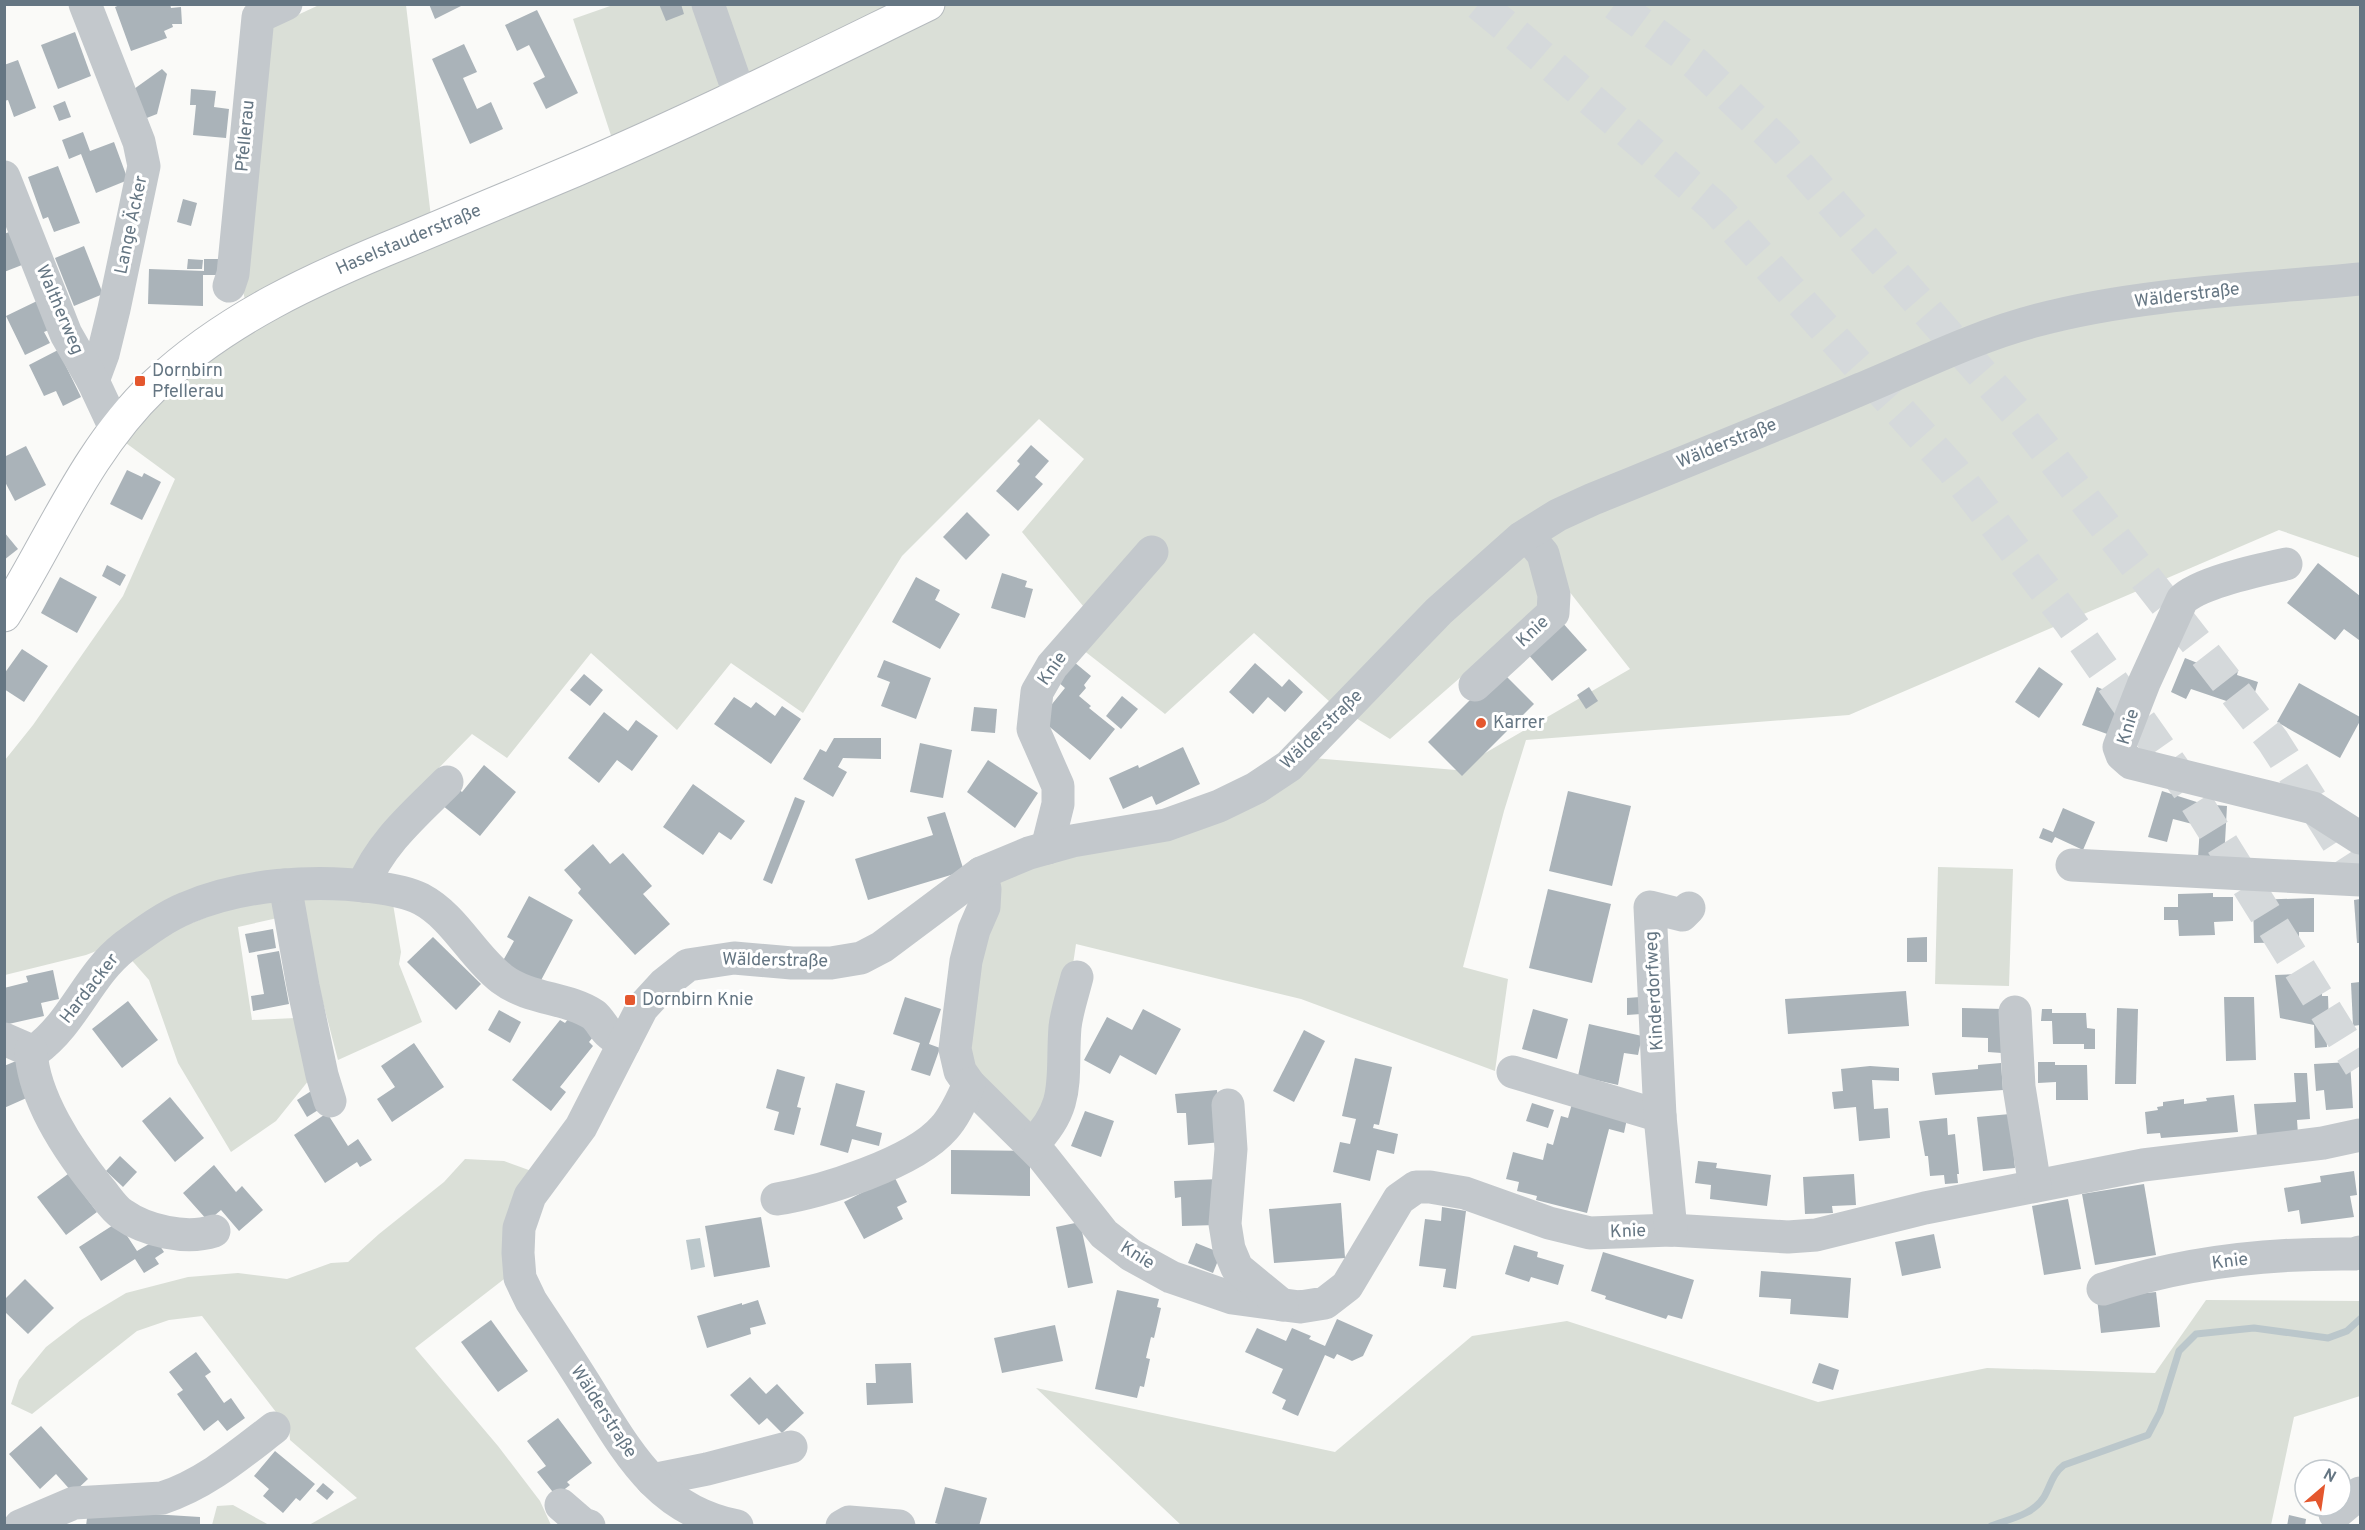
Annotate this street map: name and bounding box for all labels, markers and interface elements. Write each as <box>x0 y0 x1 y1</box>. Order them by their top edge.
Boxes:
street label: Pfellerau <box>231 99 261 173</box>
street label: Lange Äcker <box>108 173 154 276</box>
street label: Haselstauderstraße <box>332 199 485 281</box>
street label: Waltherweg <box>30 262 88 358</box>
street label: Wälderstraße <box>2133 278 2241 314</box>
place label: Dornbirn Pfellerau <box>152 360 224 404</box>
marker: Dornbirn Pfellerau <box>133 374 147 388</box>
street label: Wälderstraße <box>1674 413 1780 475</box>
street label: Knie <box>1512 611 1554 653</box>
street label: Knie <box>1033 648 1073 690</box>
street label: Wälderstraße <box>1276 685 1368 775</box>
street label: Knie <box>2113 706 2145 748</box>
place label: Karrer <box>1493 712 1545 735</box>
marker: Karrer <box>1474 716 1488 730</box>
street label: Kinderdorfweg <box>1640 931 1670 1051</box>
street label: Hardacker <box>55 949 125 1029</box>
street label: Wälderstraße <box>722 949 828 973</box>
place label: Dornbirn Knie <box>642 989 753 1012</box>
marker: Dornbirn Knie <box>623 993 637 1007</box>
street label: Knie <box>1609 1220 1647 1244</box>
street label: Knie <box>1116 1237 1158 1275</box>
street label: Knie <box>2211 1248 2249 1276</box>
street label: Wälderstraße <box>565 1361 641 1463</box>
north arrow <box>2293 1458 2353 1518</box>
text: N <box>2319 1465 2339 1488</box>

